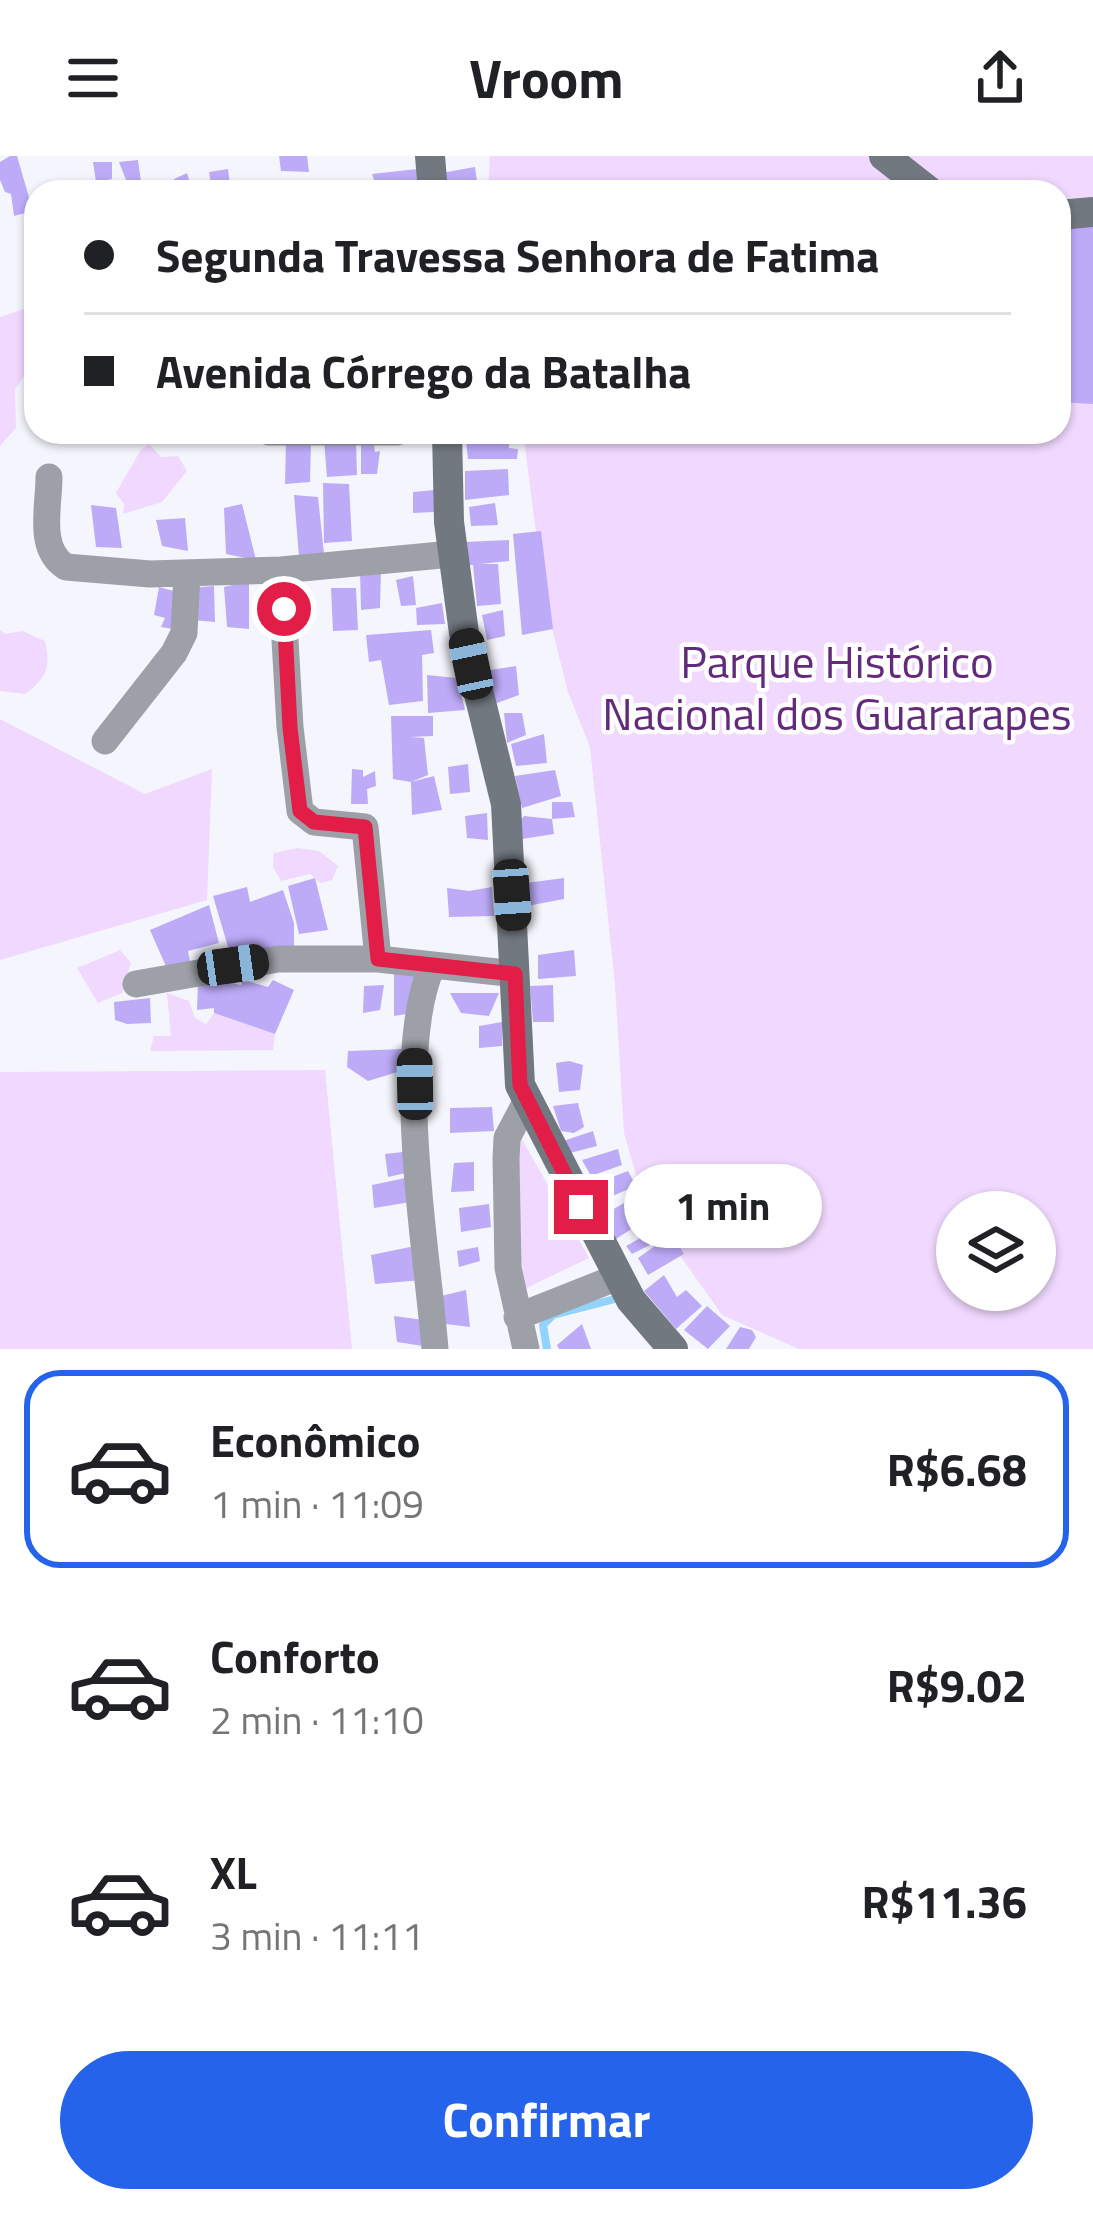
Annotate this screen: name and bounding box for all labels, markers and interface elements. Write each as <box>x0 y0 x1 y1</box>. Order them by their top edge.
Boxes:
text: Vroom <box>469 37 624 119</box>
icon: menu <box>60 45 126 111</box>
icon: share <box>967 45 1033 111</box>
text: Segunda Travessa Senhora de Fatima <box>156 221 879 289</box>
text: Avenida Córrego da Batalha <box>156 337 691 405</box>
route start <box>257 582 311 636</box>
car <box>446 625 496 703</box>
park label: Parque Histórico Nacional dos Guararapes <box>602 627 1072 747</box>
car <box>492 858 532 932</box>
car <box>195 942 271 988</box>
car <box>396 1048 434 1120</box>
callout: 1 min <box>623 1165 821 1249</box>
text: 1 min <box>676 1176 770 1235</box>
route end <box>554 1180 608 1234</box>
map controls <box>936 1191 1056 1311</box>
button: layers <box>936 1191 1056 1311</box>
text: Econômico <box>210 1406 421 1474</box>
icon: car <box>66 1415 174 1523</box>
text: R$6.68 <box>887 1435 1027 1503</box>
text: 1 min · 11:09 <box>210 1474 424 1533</box>
text: Conforto <box>210 1622 380 1690</box>
icon: car <box>66 1631 174 1739</box>
text: R$9.02 <box>887 1651 1027 1719</box>
text: 2 min · 11:10 <box>210 1690 424 1749</box>
text: XL <box>210 1838 257 1906</box>
icon: car <box>66 1847 174 1955</box>
text: R$11.36 <box>862 1867 1027 1935</box>
text: 3 min · 11:11 <box>210 1906 424 1965</box>
button: Confirmar <box>60 2051 1033 2189</box>

